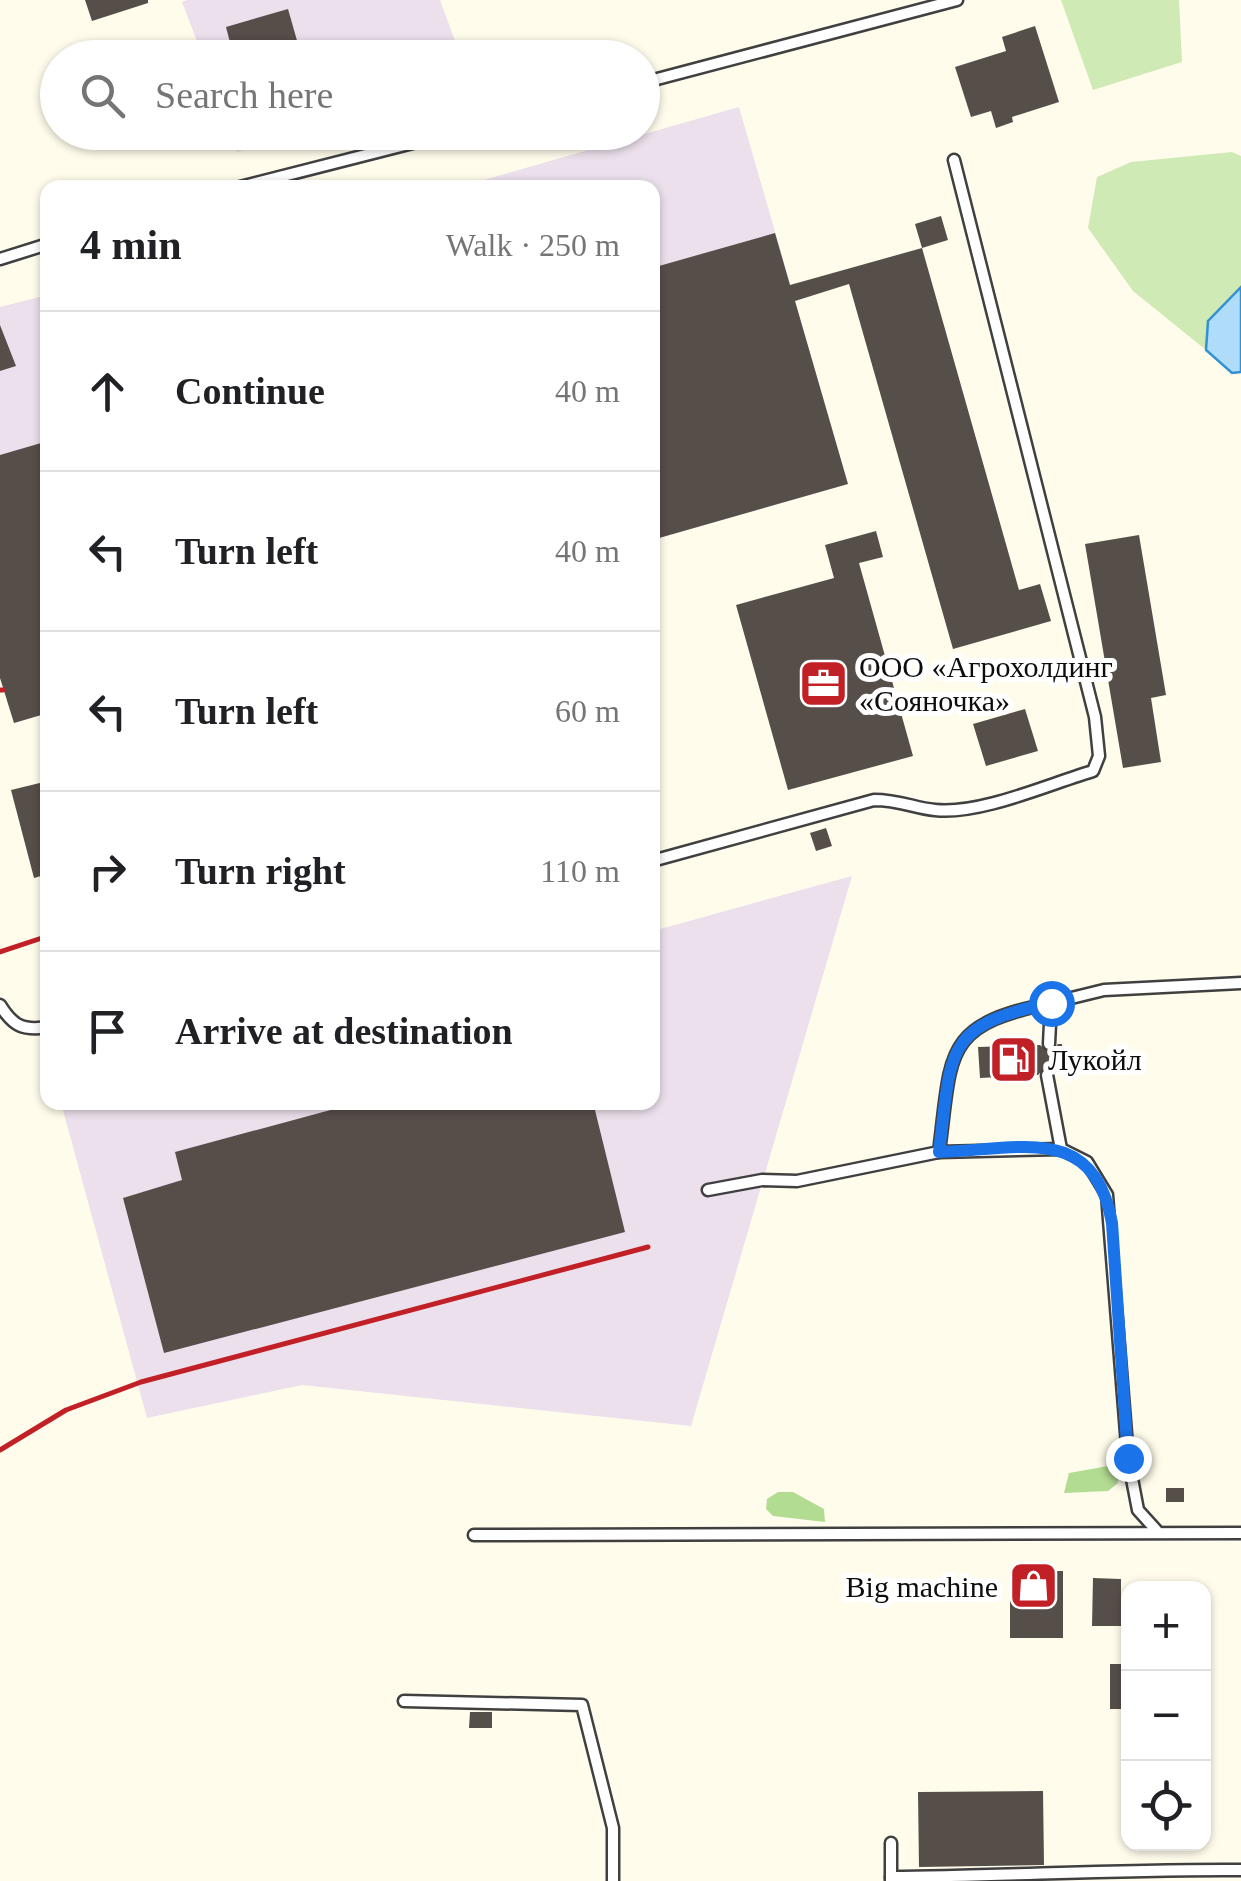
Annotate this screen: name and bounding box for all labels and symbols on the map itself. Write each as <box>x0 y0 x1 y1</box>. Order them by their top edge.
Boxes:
place label: ООО «Агрохолдинг «Сояночка» <box>859 650 1113 717</box>
office icon: ООО «Агрохолдинг «Сояночка» <box>798 657 850 709</box>
route start <box>1029 981 1075 1027</box>
fuel station icon: Лукойл <box>987 1033 1039 1085</box>
place label: Лукойл <box>1048 1043 1142 1076</box>
route end <box>1106 1436 1152 1482</box>
shop icon: Big machine <box>1007 1560 1059 1612</box>
place label: Big machine <box>846 1570 998 1603</box>

